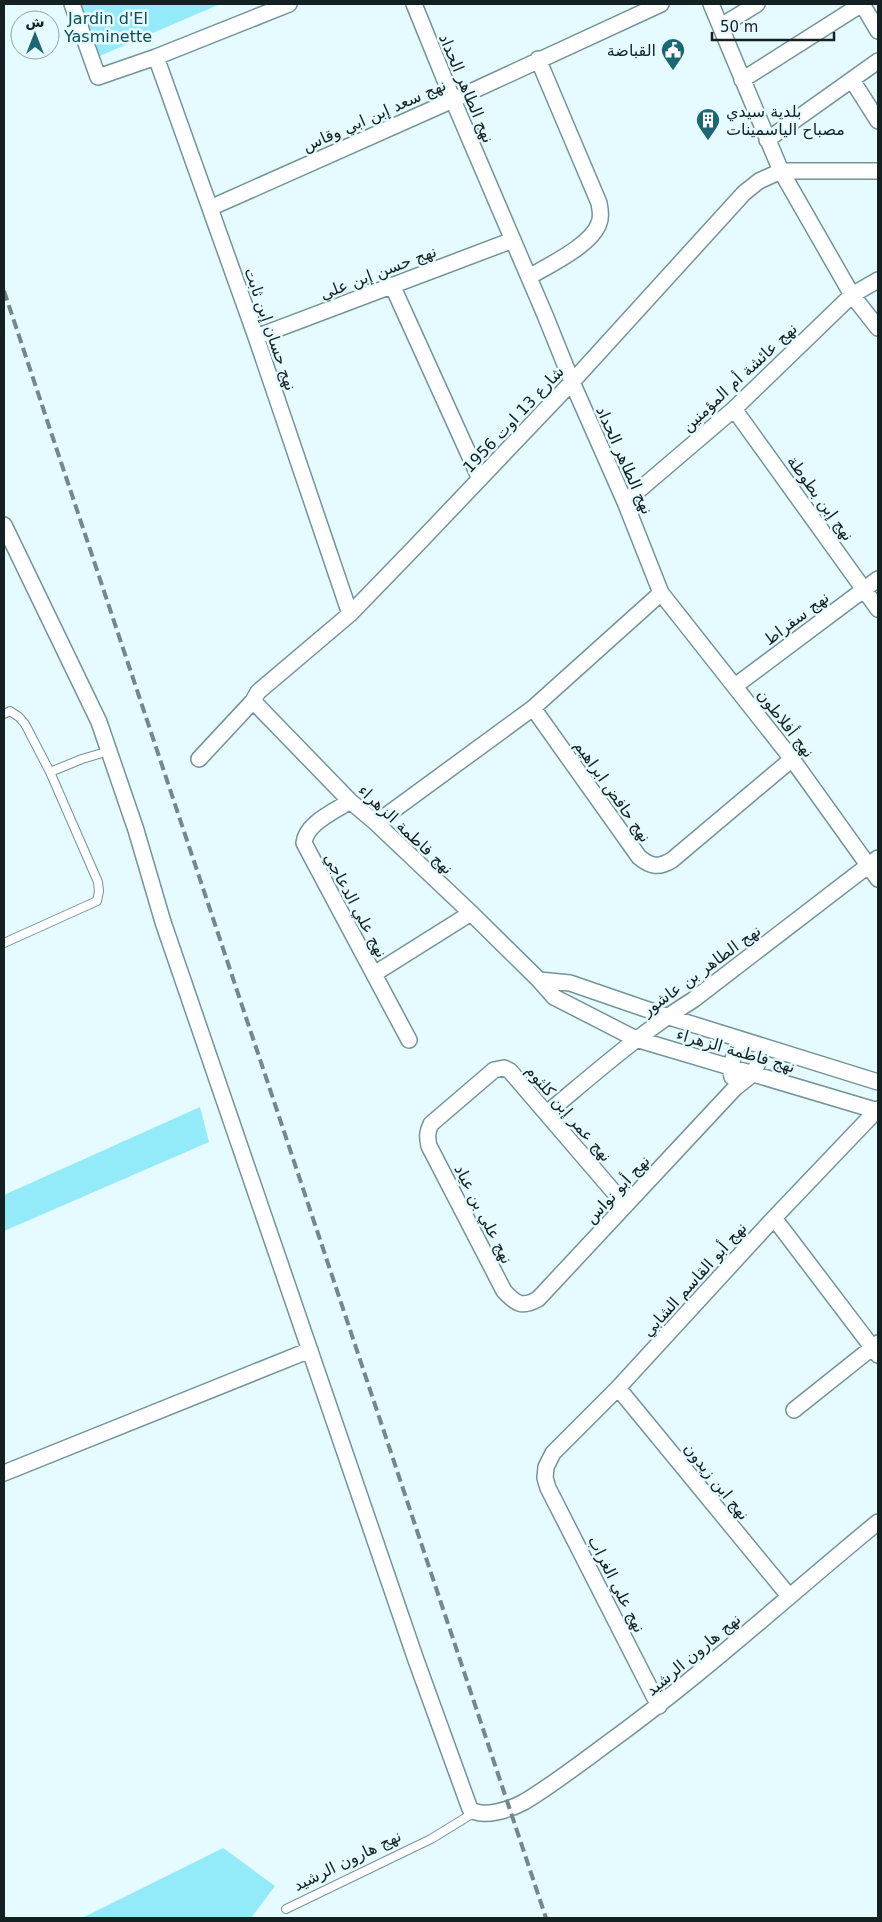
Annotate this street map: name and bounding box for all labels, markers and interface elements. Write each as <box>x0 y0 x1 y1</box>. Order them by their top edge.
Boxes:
park label: Jardin d'El Yasminette <box>63 9 152 46</box>
north arrow <box>10 10 60 60</box>
scale bar <box>712 10 834 42</box>
text: ش <box>25 14 45 30</box>
text: 50 m <box>720 18 758 36</box>
street label: نهج الطاهر الحداد <box>434 31 498 146</box>
public building icon: القباضة <box>660 37 686 71</box>
place label: القباضة <box>607 41 656 60</box>
street label: نهج سعد إبن ابي وقاس <box>299 75 449 157</box>
place label: بلدية سيدي مصباح الياسمينات <box>726 102 845 140</box>
building icon: بلدية سيدي مصباح الياسمينات <box>695 107 721 141</box>
street label: نهج حسن إبن علي <box>317 242 439 304</box>
street label: نهج حسان إبن ثابت <box>240 265 300 393</box>
street label: نهج عائشة أم المؤمنين <box>677 318 802 436</box>
street label: شارع 13 اوت 1956 <box>459 362 568 477</box>
street label: نهج الطاهر الحداد <box>591 403 657 518</box>
street label: نهج إبن بطوطة <box>783 452 858 545</box>
street label: نهج سقراط <box>760 588 833 650</box>
street label: نهج أفلاطون <box>752 685 819 762</box>
street label: نهج حافض ابراهيم <box>569 737 655 847</box>
street label: نهج فاطمة الزهراء <box>354 781 457 879</box>
street label: نهج علي الدعاجي <box>319 850 391 961</box>
street label: نهج الطاهر بن عاشور <box>637 921 765 1021</box>
street label: نهج فاطمة الزهراء <box>674 1024 798 1077</box>
street label: نهج عمر إبن كلثوم <box>521 1061 616 1166</box>
street label: نهج أبو نواس <box>580 1151 654 1228</box>
street label: نهج علي بن عياد <box>450 1162 517 1267</box>
street label: نهج أبو القاسم الشابي <box>637 1218 751 1341</box>
street label: نهج ابن زيدون <box>679 1439 753 1524</box>
street label: نهج علي الغراب <box>583 1533 649 1636</box>
street label: نهج هارون الرشيد <box>642 1609 745 1700</box>
street label: نهج هارون الرشيد <box>290 1826 405 1896</box>

